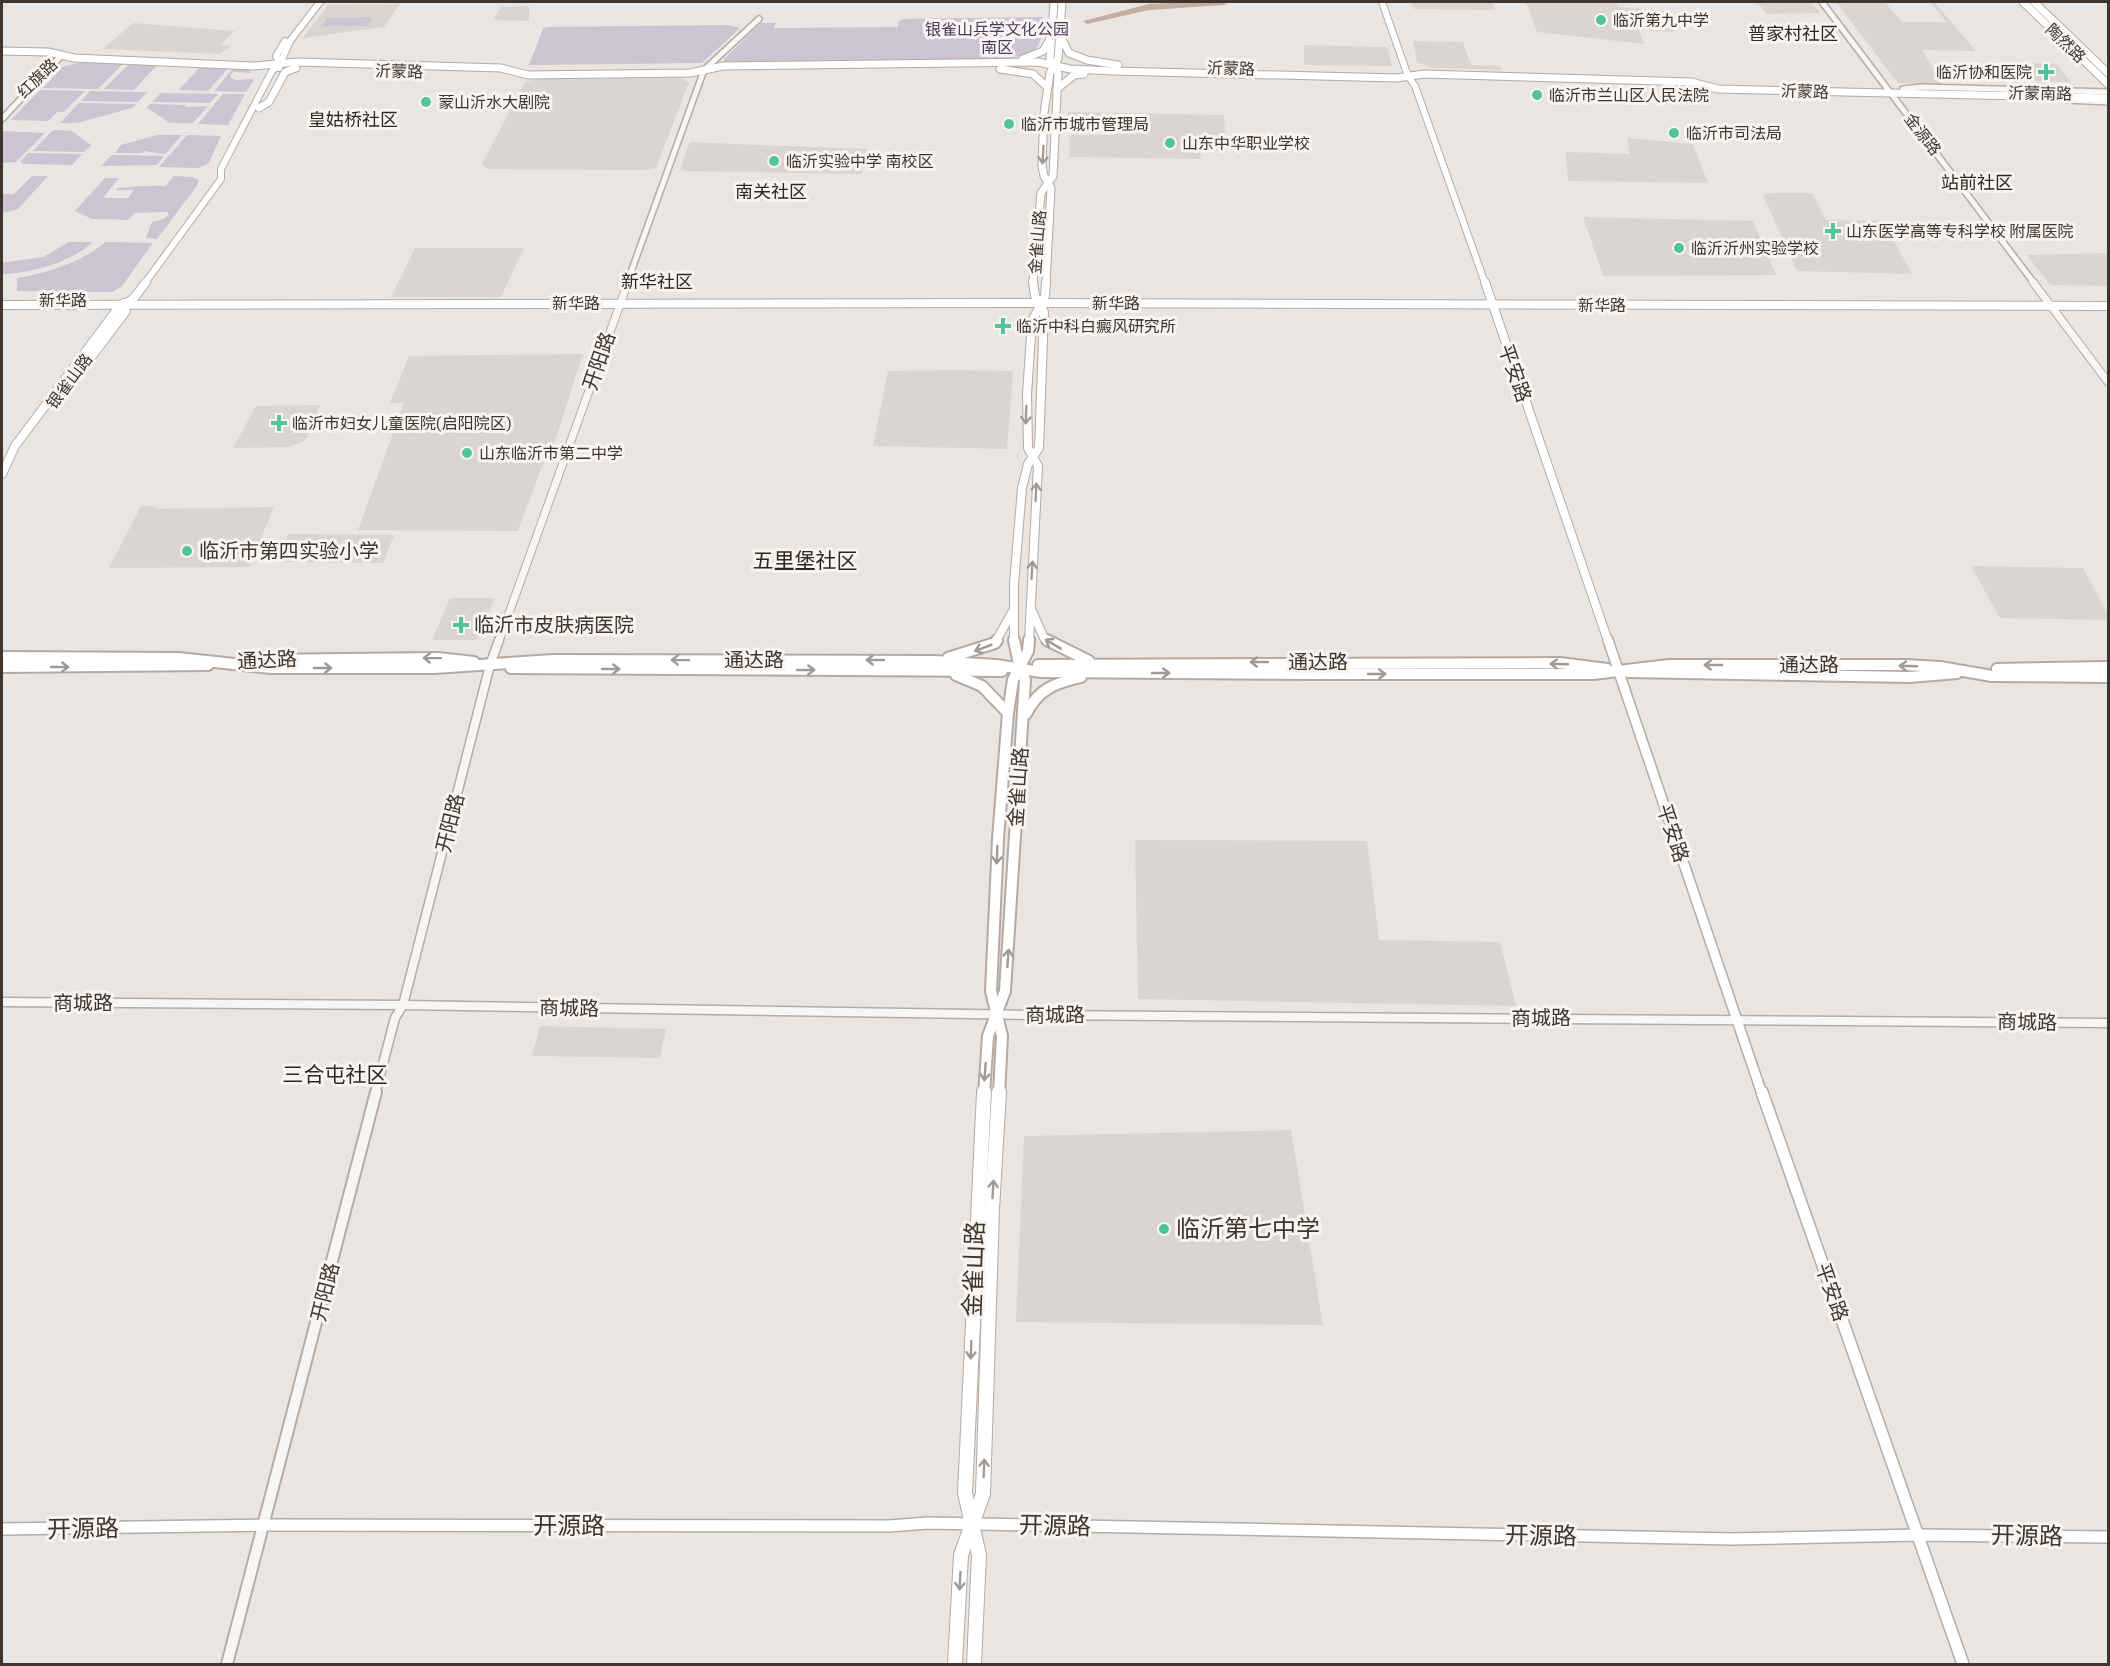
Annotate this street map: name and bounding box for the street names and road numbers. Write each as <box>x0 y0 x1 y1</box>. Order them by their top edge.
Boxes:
street label: 陶然路 <box>2042 19 2090 66</box>
street label: 红旗路 <box>13 54 61 101</box>
street label: 沂蒙路 <box>1207 57 1255 78</box>
street label: 沂蒙路 <box>375 61 423 80</box>
street label: 沂蒙路 <box>1781 80 1829 101</box>
street label: 沂蒙南路 <box>2008 82 2072 103</box>
street label: 金源路 <box>1901 109 1946 158</box>
street label: 金雀山路 <box>1024 209 1049 275</box>
street label: 新华路 <box>39 290 87 309</box>
street label: 新华路 <box>552 293 600 312</box>
street label: 新华路 <box>1092 293 1140 312</box>
street label: 新华路 <box>1578 295 1626 314</box>
street label: 开阳路 <box>577 328 619 393</box>
street label: 平安路 <box>1495 340 1537 405</box>
street label: 银雀山路 <box>42 349 95 412</box>
street label: 通达路 <box>236 645 298 673</box>
street label: 通达路 <box>724 647 784 671</box>
street label: 通达路 <box>1288 649 1348 673</box>
street label: 通达路 <box>1779 652 1839 676</box>
street label: 金雀山路 <box>1002 746 1032 828</box>
street label: 开阳路 <box>430 791 468 855</box>
street label: 平安路 <box>1653 800 1695 865</box>
street label: 商城路 <box>53 990 113 1014</box>
street label: 商城路 <box>539 994 599 1020</box>
street label: 商城路 <box>1025 1002 1085 1026</box>
street label: 商城路 <box>1511 1005 1571 1029</box>
street label: 商城路 <box>1997 1008 2057 1034</box>
street label: 金雀山路 <box>956 1220 989 1317</box>
street label: 平安路 <box>1812 1259 1854 1324</box>
street label: 开阳路 <box>305 1260 343 1324</box>
street label: 开源路 <box>1019 1509 1091 1540</box>
street label: 开源路 <box>533 1510 605 1539</box>
street label: 开源路 <box>47 1512 119 1543</box>
street label: 开源路 <box>1505 1519 1577 1550</box>
street label: 开源路 <box>1991 1519 2063 1550</box>

